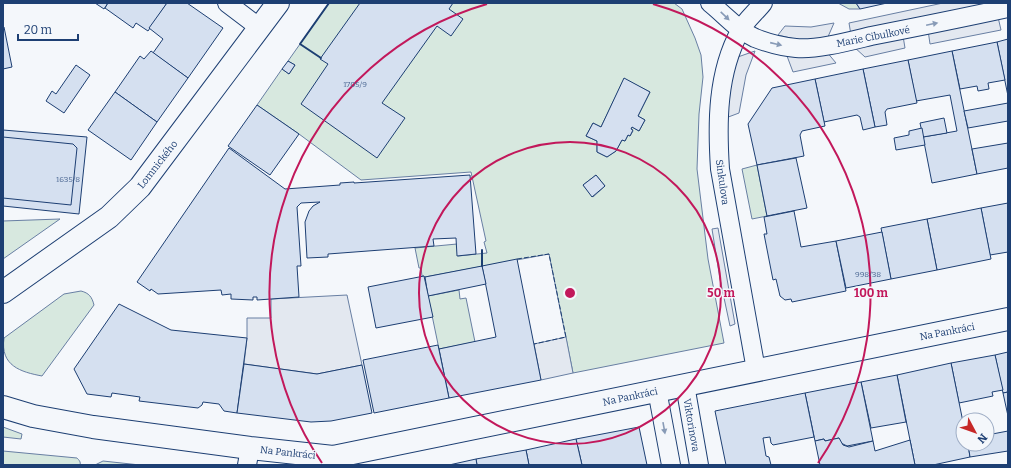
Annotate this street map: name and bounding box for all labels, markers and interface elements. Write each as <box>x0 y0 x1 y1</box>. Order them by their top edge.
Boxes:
one-way arrow <box>721 11 730 20</box>
scale bar <box>18 16 78 42</box>
one-way arrow <box>926 21 938 27</box>
text: 20 m <box>24 23 53 37</box>
street label: Marie Cibulkové <box>836 24 911 50</box>
one-way arrow <box>770 42 783 48</box>
house number: 1705/9 <box>343 80 367 89</box>
street label: Lomnického <box>135 138 180 191</box>
street label: Sinkulova <box>713 159 731 206</box>
house number: 1635/8 <box>56 175 80 184</box>
house number: 998/38 <box>855 270 881 279</box>
centre of rings <box>563 286 577 300</box>
text: 50 m <box>707 286 735 300</box>
text: 100 m <box>854 286 889 300</box>
street label: Na Pankráci <box>919 321 976 343</box>
street label: Na Pankráci <box>602 385 659 409</box>
street label: Viktorinova <box>680 398 702 453</box>
north arrow <box>955 412 995 452</box>
one-way arrow <box>662 421 668 434</box>
text: N <box>974 431 990 446</box>
street label: Na Pankráci <box>260 444 316 462</box>

